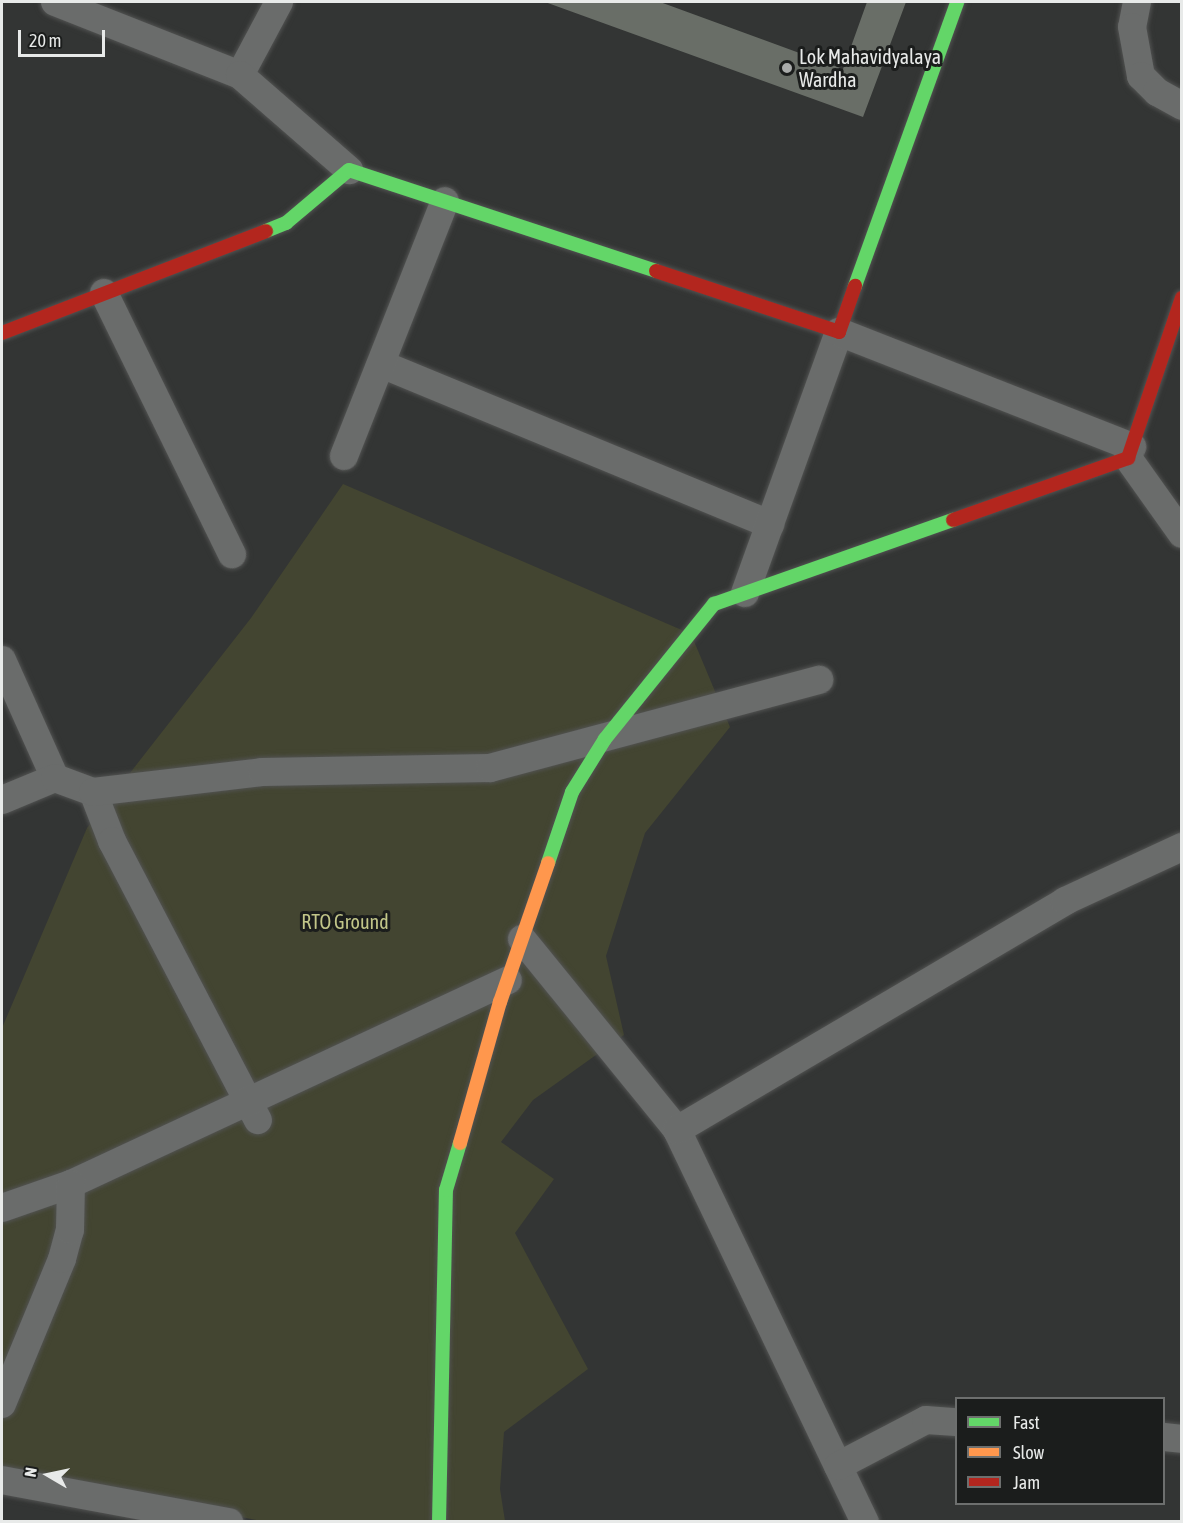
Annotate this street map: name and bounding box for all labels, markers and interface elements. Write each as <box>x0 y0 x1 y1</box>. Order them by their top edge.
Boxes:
scale bar <box>21 18 108 56</box>
text: 20 m <box>29 30 61 51</box>
place label: Lok Mahavidyalaya Wardha <box>799 45 941 92</box>
marker: Lok Mahavidyalaya Wardha <box>780 61 794 75</box>
park label: RTO Ground <box>301 909 389 933</box>
legend <box>955 1397 1165 1505</box>
text: Fast <box>1013 1412 1040 1433</box>
text: Slow <box>1013 1442 1044 1463</box>
north arrow <box>18 1445 78 1505</box>
text: N <box>21 1466 40 1478</box>
text: Jam <box>1013 1472 1040 1493</box>

